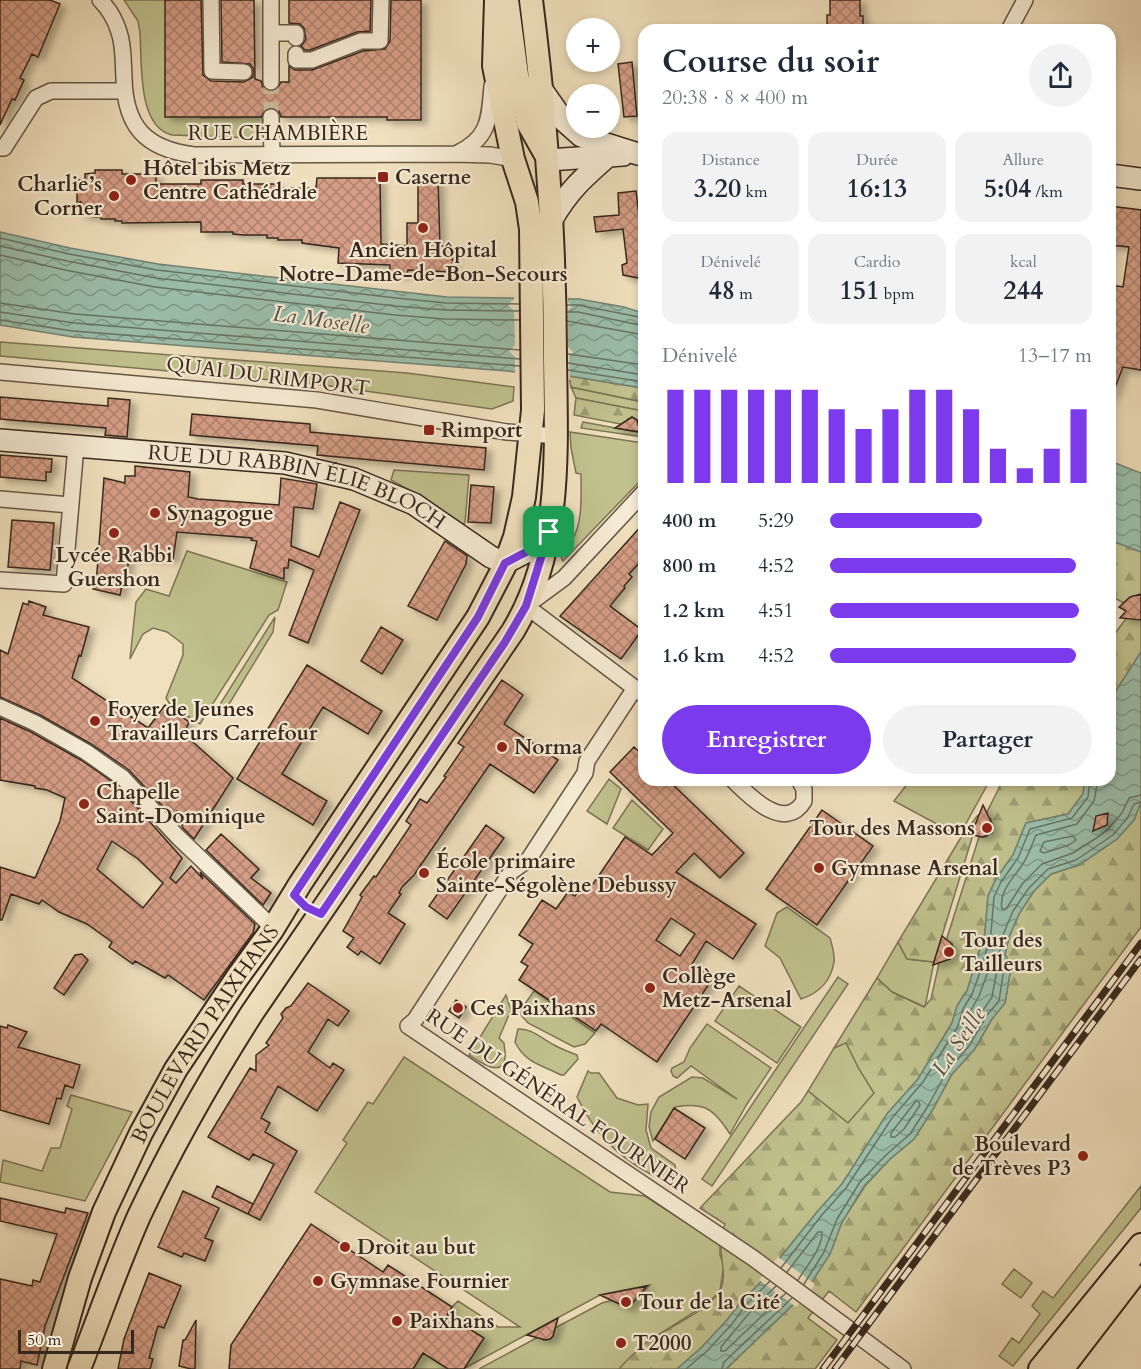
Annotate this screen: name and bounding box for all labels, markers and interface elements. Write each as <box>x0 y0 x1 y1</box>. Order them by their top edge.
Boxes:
map controls <box>566 18 620 138</box>
button: + <box>566 18 620 72</box>
text: Course du soir <box>662 39 879 84</box>
button: share <box>1029 44 1092 107</box>
button: − <box>566 84 620 138</box>
text: 20:38 · 8 × 400 m <box>662 84 808 111</box>
street label: RUE CHAMBIÈRE <box>188 119 368 148</box>
text: Distance <box>701 149 760 171</box>
text: Durée <box>856 149 898 171</box>
text: Allure <box>1003 149 1044 171</box>
place label: Hôtel ibis Metz Centre Cathédrale <box>143 154 318 207</box>
place label: Caserne <box>395 163 471 192</box>
place label: Charlie’s Corner <box>17 170 103 223</box>
marker: Caserne <box>376 170 390 184</box>
text: 3.20 <box>694 171 741 206</box>
text: 16:13 <box>847 171 907 206</box>
text: 5:04 <box>984 171 1031 206</box>
marker: Hôtel ibis Metz Centre Cathédrale <box>124 173 138 187</box>
text: km <box>741 181 768 203</box>
text: /km <box>1031 181 1063 203</box>
marker: Charlie’s Corner <box>107 189 121 203</box>
marker: Ancien Hôpital Notre-Dame-de-Bon-Secours <box>416 221 430 235</box>
place label: Ancien Hôpital Notre-Dame-de-Bon-Secours <box>278 236 568 289</box>
text: Dénivelé <box>700 251 761 273</box>
text: Cardio <box>854 251 900 273</box>
text: kcal <box>1010 251 1037 273</box>
text: 48 <box>708 273 735 308</box>
text: 151 <box>840 273 880 308</box>
text: 244 <box>1003 273 1043 308</box>
text: m <box>735 283 753 305</box>
text: bpm <box>880 283 914 305</box>
water label: La Moselle <box>271 298 371 342</box>
text: Dénivelé <box>662 342 738 369</box>
text: 13–17 m <box>1018 342 1092 369</box>
street label: QUAI DU RIMPORT <box>164 350 371 403</box>
place label: Rimport <box>441 416 523 445</box>
marker: Rimport <box>422 423 436 437</box>
street label: RUE DU RABBIN ÉLIE BLOCH <box>147 438 451 537</box>
place label: Synagogue <box>167 499 274 528</box>
marker: Synagogue <box>148 506 162 520</box>
pin <box>523 506 574 557</box>
text: 400 m <box>662 507 717 534</box>
text: 5:29 <box>758 507 794 534</box>
icon: arrive <box>532 515 565 548</box>
marker: Lycée Rabbi Guershon <box>107 526 121 540</box>
place label: Lycée Rabbi Guershon <box>55 541 173 594</box>
text: 800 m <box>662 552 717 579</box>
text: 4:52 <box>758 552 794 579</box>
text: 1.2 km <box>662 597 725 624</box>
text: 4:51 <box>758 597 794 624</box>
text: 1.6 km <box>662 642 725 669</box>
text: 4:52 <box>758 642 794 669</box>
place label: Foyer de Jeunes Travailleurs Carrefour <box>107 695 318 748</box>
button: Enregistrer <box>662 705 871 774</box>
button: Partager <box>883 705 1092 774</box>
marker: Foyer de Jeunes Travailleurs Carrefour <box>88 714 102 728</box>
place label: Norma <box>514 733 583 762</box>
marker: Norma <box>495 740 509 754</box>
place label: Chapelle Saint-Dominique <box>96 778 266 831</box>
marker: Chapelle Saint-Dominique <box>77 797 91 811</box>
place label: Tour des Massons <box>809 814 975 843</box>
marker: Tour des Massons <box>980 821 994 835</box>
place label: École primaire Sainte-Ségolène Debussy <box>436 847 677 900</box>
place label: Gymnase Arsenal <box>831 854 998 883</box>
marker: Gymnase Arsenal <box>812 861 826 875</box>
marker: École primaire Sainte-Ségolène Debussy <box>417 866 431 880</box>
street label: BOULEVARD PAIXHANS <box>124 919 286 1148</box>
place label: Tour des Tailleurs <box>961 926 1043 979</box>
marker: Tour des Tailleurs <box>942 945 956 959</box>
place label: Collège Metz-Arsenal <box>662 962 792 1015</box>
marker: Collège Metz-Arsenal <box>643 981 657 995</box>
place label: Ces Paixhans <box>470 994 596 1023</box>
marker: Ces Paixhans <box>451 1001 465 1015</box>
water label: La Seille <box>925 1001 993 1082</box>
street label: RUE DU GÉNÉRAL FOURNIER <box>420 1002 696 1201</box>
place label: Boulevard de Trèves P3 <box>952 1130 1071 1183</box>
marker: Boulevard de Trèves P3 <box>1076 1149 1090 1163</box>
place label: Droit au but <box>357 1233 476 1262</box>
marker: Droit au but <box>338 1240 352 1254</box>
place label: Gymnase Fournier <box>330 1267 510 1296</box>
marker: Gymnase Fournier <box>311 1274 325 1288</box>
place label: Tour de la Cité <box>638 1288 780 1317</box>
marker: Tour de la Cité <box>619 1295 633 1309</box>
place label: Paixhans <box>409 1307 495 1336</box>
marker: Paixhans <box>390 1314 404 1328</box>
scale bar <box>18 1327 134 1354</box>
text: 50 m <box>27 1329 61 1351</box>
place label: T2000 <box>633 1329 692 1358</box>
marker: T2000 <box>614 1336 628 1350</box>

